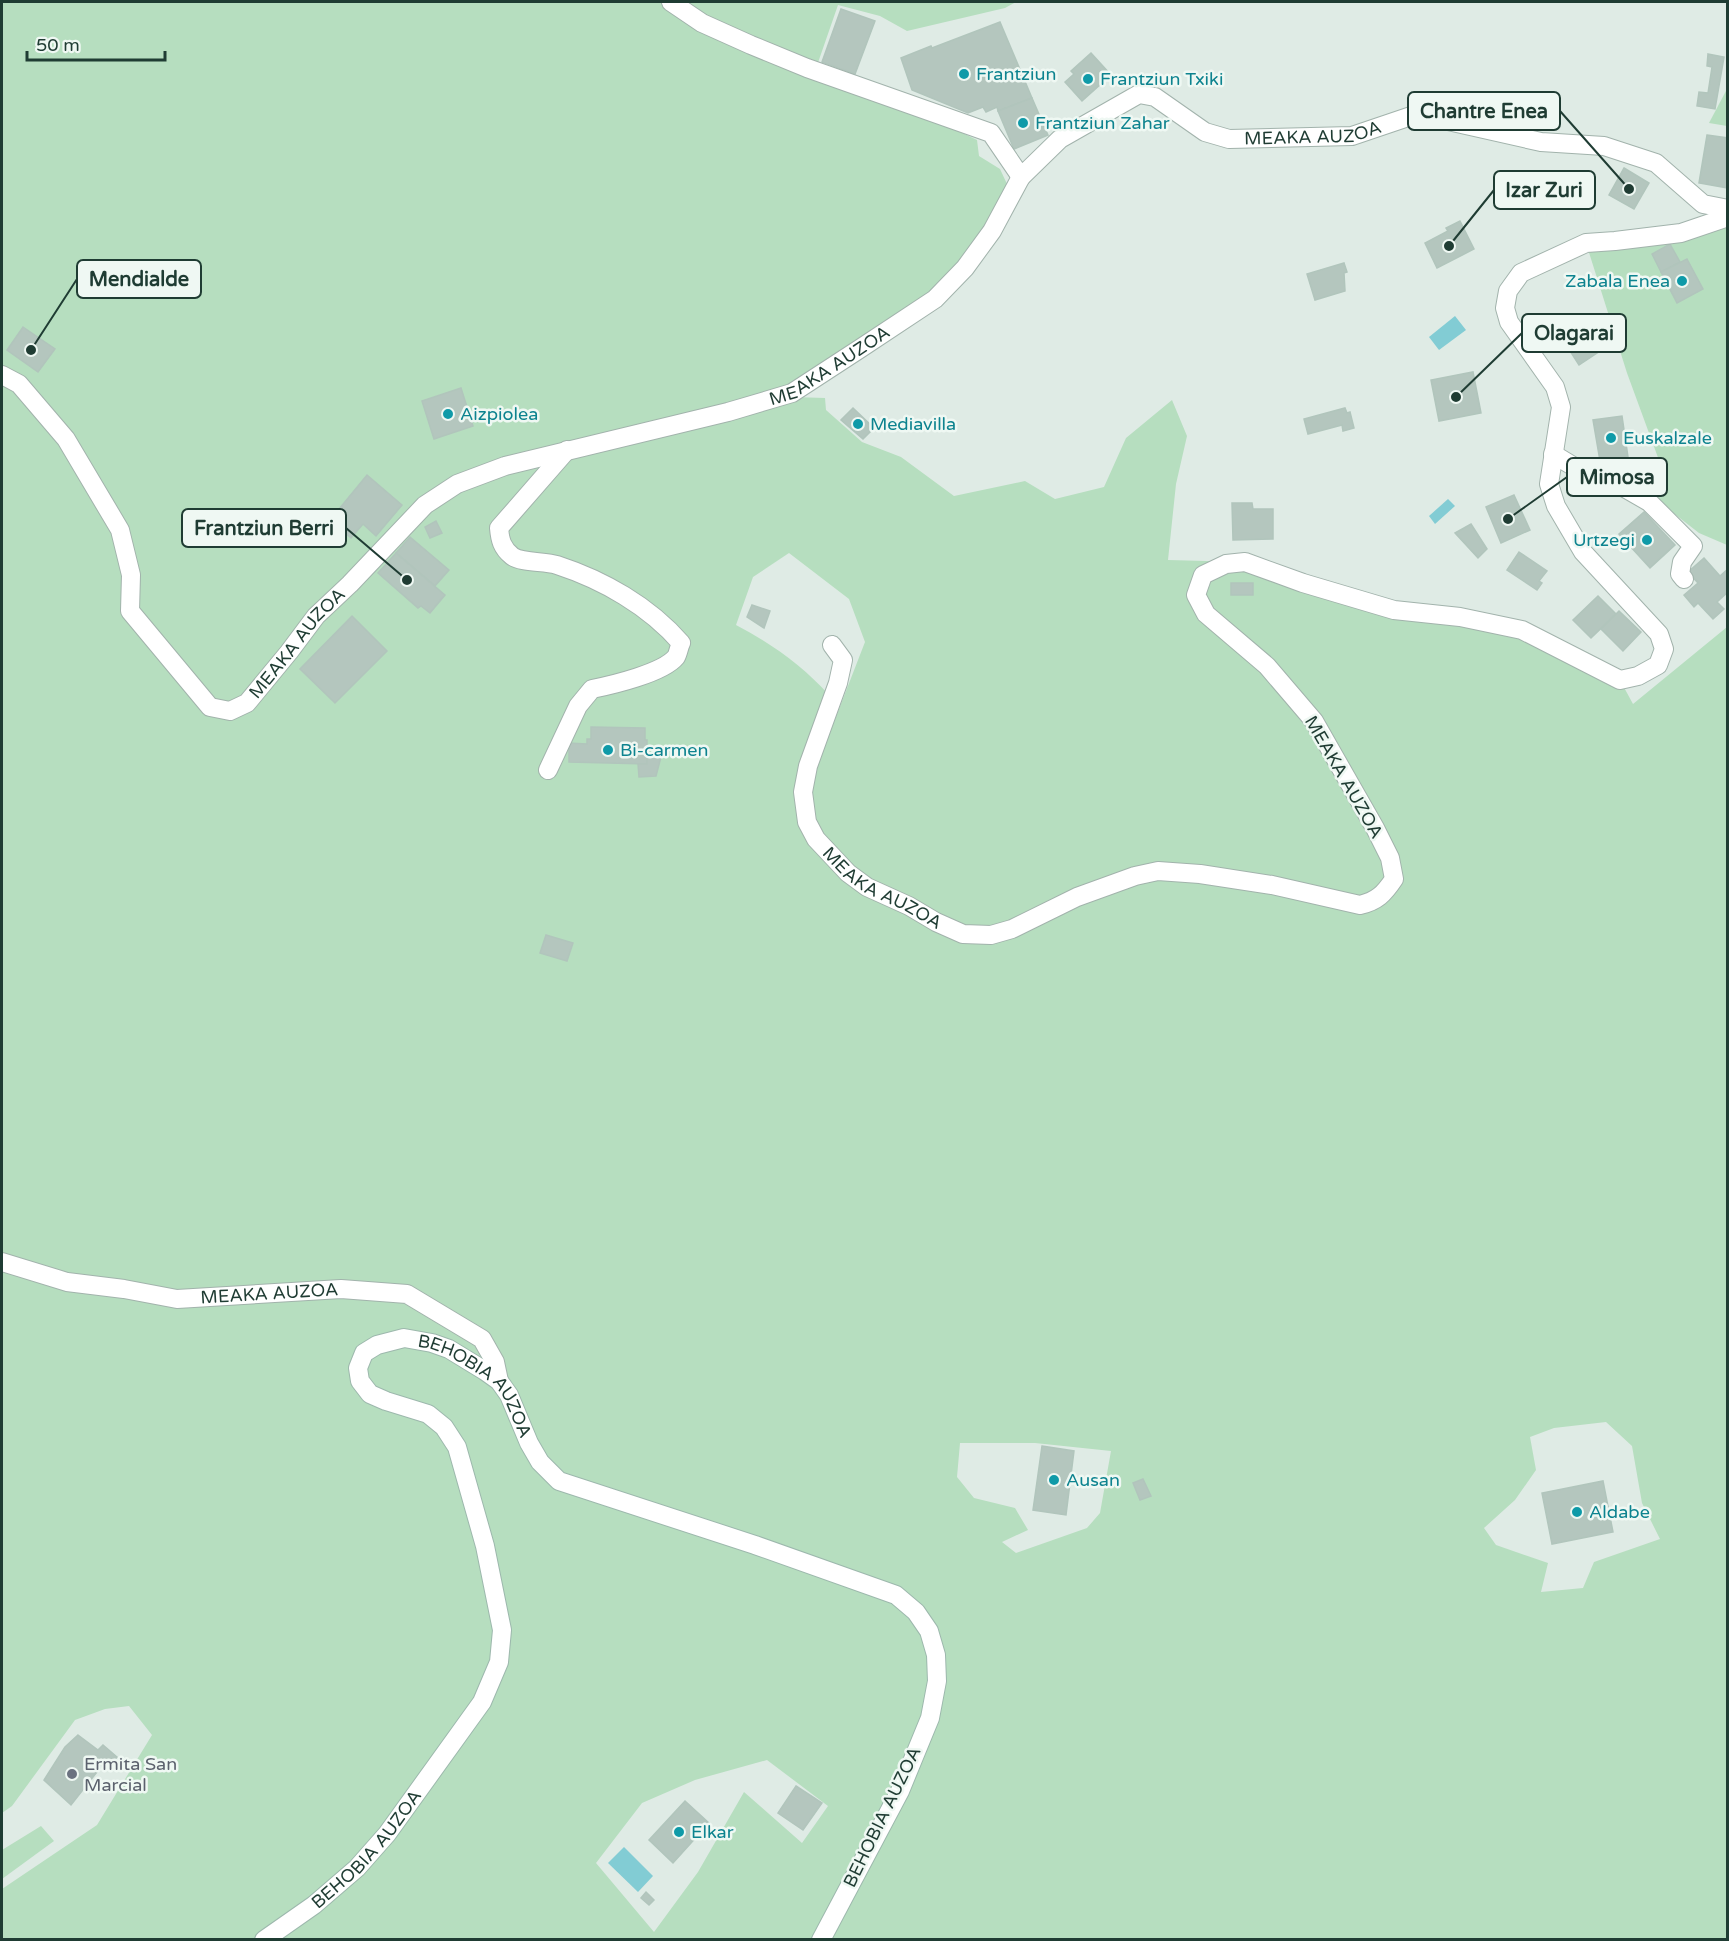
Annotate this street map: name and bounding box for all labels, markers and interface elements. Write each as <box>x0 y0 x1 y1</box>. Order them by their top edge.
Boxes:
scale bar <box>27 24 165 62</box>
text: 50 m <box>36 34 80 56</box>
place label: Frantziun <box>976 63 1056 85</box>
marker: Frantziun <box>957 67 971 81</box>
place label: Frantziun Txiki <box>1100 68 1223 90</box>
marker: Frantziun Txiki <box>1081 72 1095 86</box>
callout: Chantre Enea <box>1408 92 1560 130</box>
text: Chantre Enea <box>1420 100 1548 124</box>
place label: Frantziun Zahar <box>1035 112 1170 134</box>
marker: Frantziun Zahar <box>1016 116 1030 130</box>
street label: MEAKA AUZOA <box>1244 116 1384 150</box>
callout: Izar Zuri <box>1494 171 1595 209</box>
text: Izar Zuri <box>1505 179 1583 203</box>
callout: Mendialde <box>77 260 201 298</box>
text: Mendialde <box>89 268 189 292</box>
place label: Zabala Enea <box>1565 270 1670 292</box>
marker: Zabala Enea <box>1675 274 1689 288</box>
callout: Olagarai <box>1522 314 1626 352</box>
street label: MEAKA AUZOA <box>766 321 894 410</box>
text: Olagarai <box>1534 322 1614 346</box>
place label: Aizpiolea <box>460 403 538 425</box>
marker: Aizpiolea <box>441 407 455 421</box>
place label: Mediavilla <box>870 413 956 435</box>
marker: Mediavilla <box>851 417 865 431</box>
place label: Euskalzale <box>1623 427 1712 449</box>
marker: Euskalzale <box>1604 431 1618 445</box>
callout: Mimosa <box>1567 458 1667 496</box>
text: Mimosa <box>1579 466 1655 490</box>
callout: Frantziun Berri <box>182 509 346 547</box>
text: Frantziun Berri <box>194 517 334 541</box>
place label: Urtzegi <box>1573 529 1635 551</box>
marker: Urtzegi <box>1640 533 1654 547</box>
street label: MEAKA AUZOA <box>244 583 350 703</box>
street label: MEAKA AUZOA <box>1300 712 1388 842</box>
place label: Bi-carmen <box>620 739 708 761</box>
marker: Bi-carmen <box>601 743 615 757</box>
street label: MEAKA AUZOA <box>818 842 946 934</box>
street label: MEAKA AUZOA <box>200 1278 339 1309</box>
street label: BEHOBIA AUZOA <box>416 1330 537 1441</box>
place label: Ausan <box>1066 1469 1120 1491</box>
marker: Ausan <box>1047 1473 1061 1487</box>
place label: Aldabe <box>1589 1501 1650 1523</box>
marker: Aldabe <box>1570 1505 1584 1519</box>
street label: BEHOBIA AUZOA <box>838 1743 926 1891</box>
place label: Ermita San Marcial <box>84 1753 177 1796</box>
marker: Ermita San Marcial <box>65 1767 79 1781</box>
street label: BEHOBIA AUZOA <box>307 1785 426 1913</box>
place label: Elkar <box>691 1821 734 1843</box>
marker: Elkar <box>672 1825 686 1839</box>

